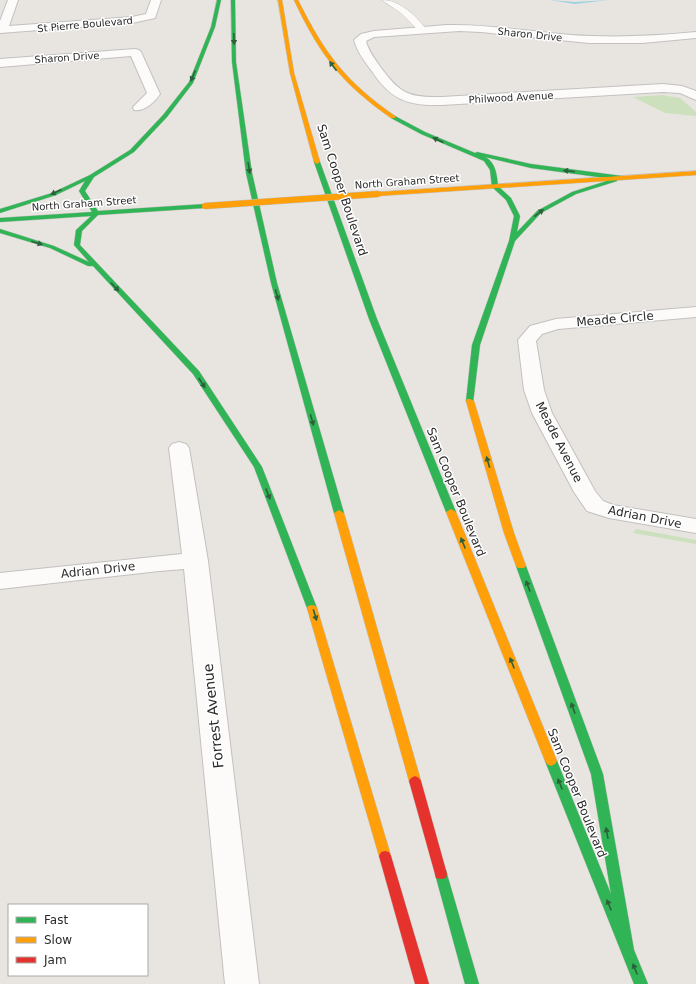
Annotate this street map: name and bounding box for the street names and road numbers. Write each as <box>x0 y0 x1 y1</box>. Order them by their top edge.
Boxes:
street label: St Pierre Boulevard <box>37 15 133 34</box>
street label: Sharon Drive <box>497 26 563 43</box>
street label: Sharon Drive <box>34 50 100 65</box>
street label: Philwood Avenue <box>468 90 554 105</box>
street label: Sam Cooper Boulevard <box>314 122 370 258</box>
street label: North Graham Street <box>354 172 460 191</box>
street label: North Graham Street <box>31 194 137 213</box>
street label: Meade Circle <box>576 309 654 329</box>
street label: Meade Avenue <box>533 399 585 485</box>
street label: Sam Cooper Boulevard <box>424 425 488 559</box>
street label: Adrian Drive <box>607 503 683 531</box>
street label: Adrian Drive <box>60 559 136 581</box>
street label: Forrest Avenue <box>200 663 226 769</box>
street label: Sam Cooper Boulevard <box>545 726 609 860</box>

